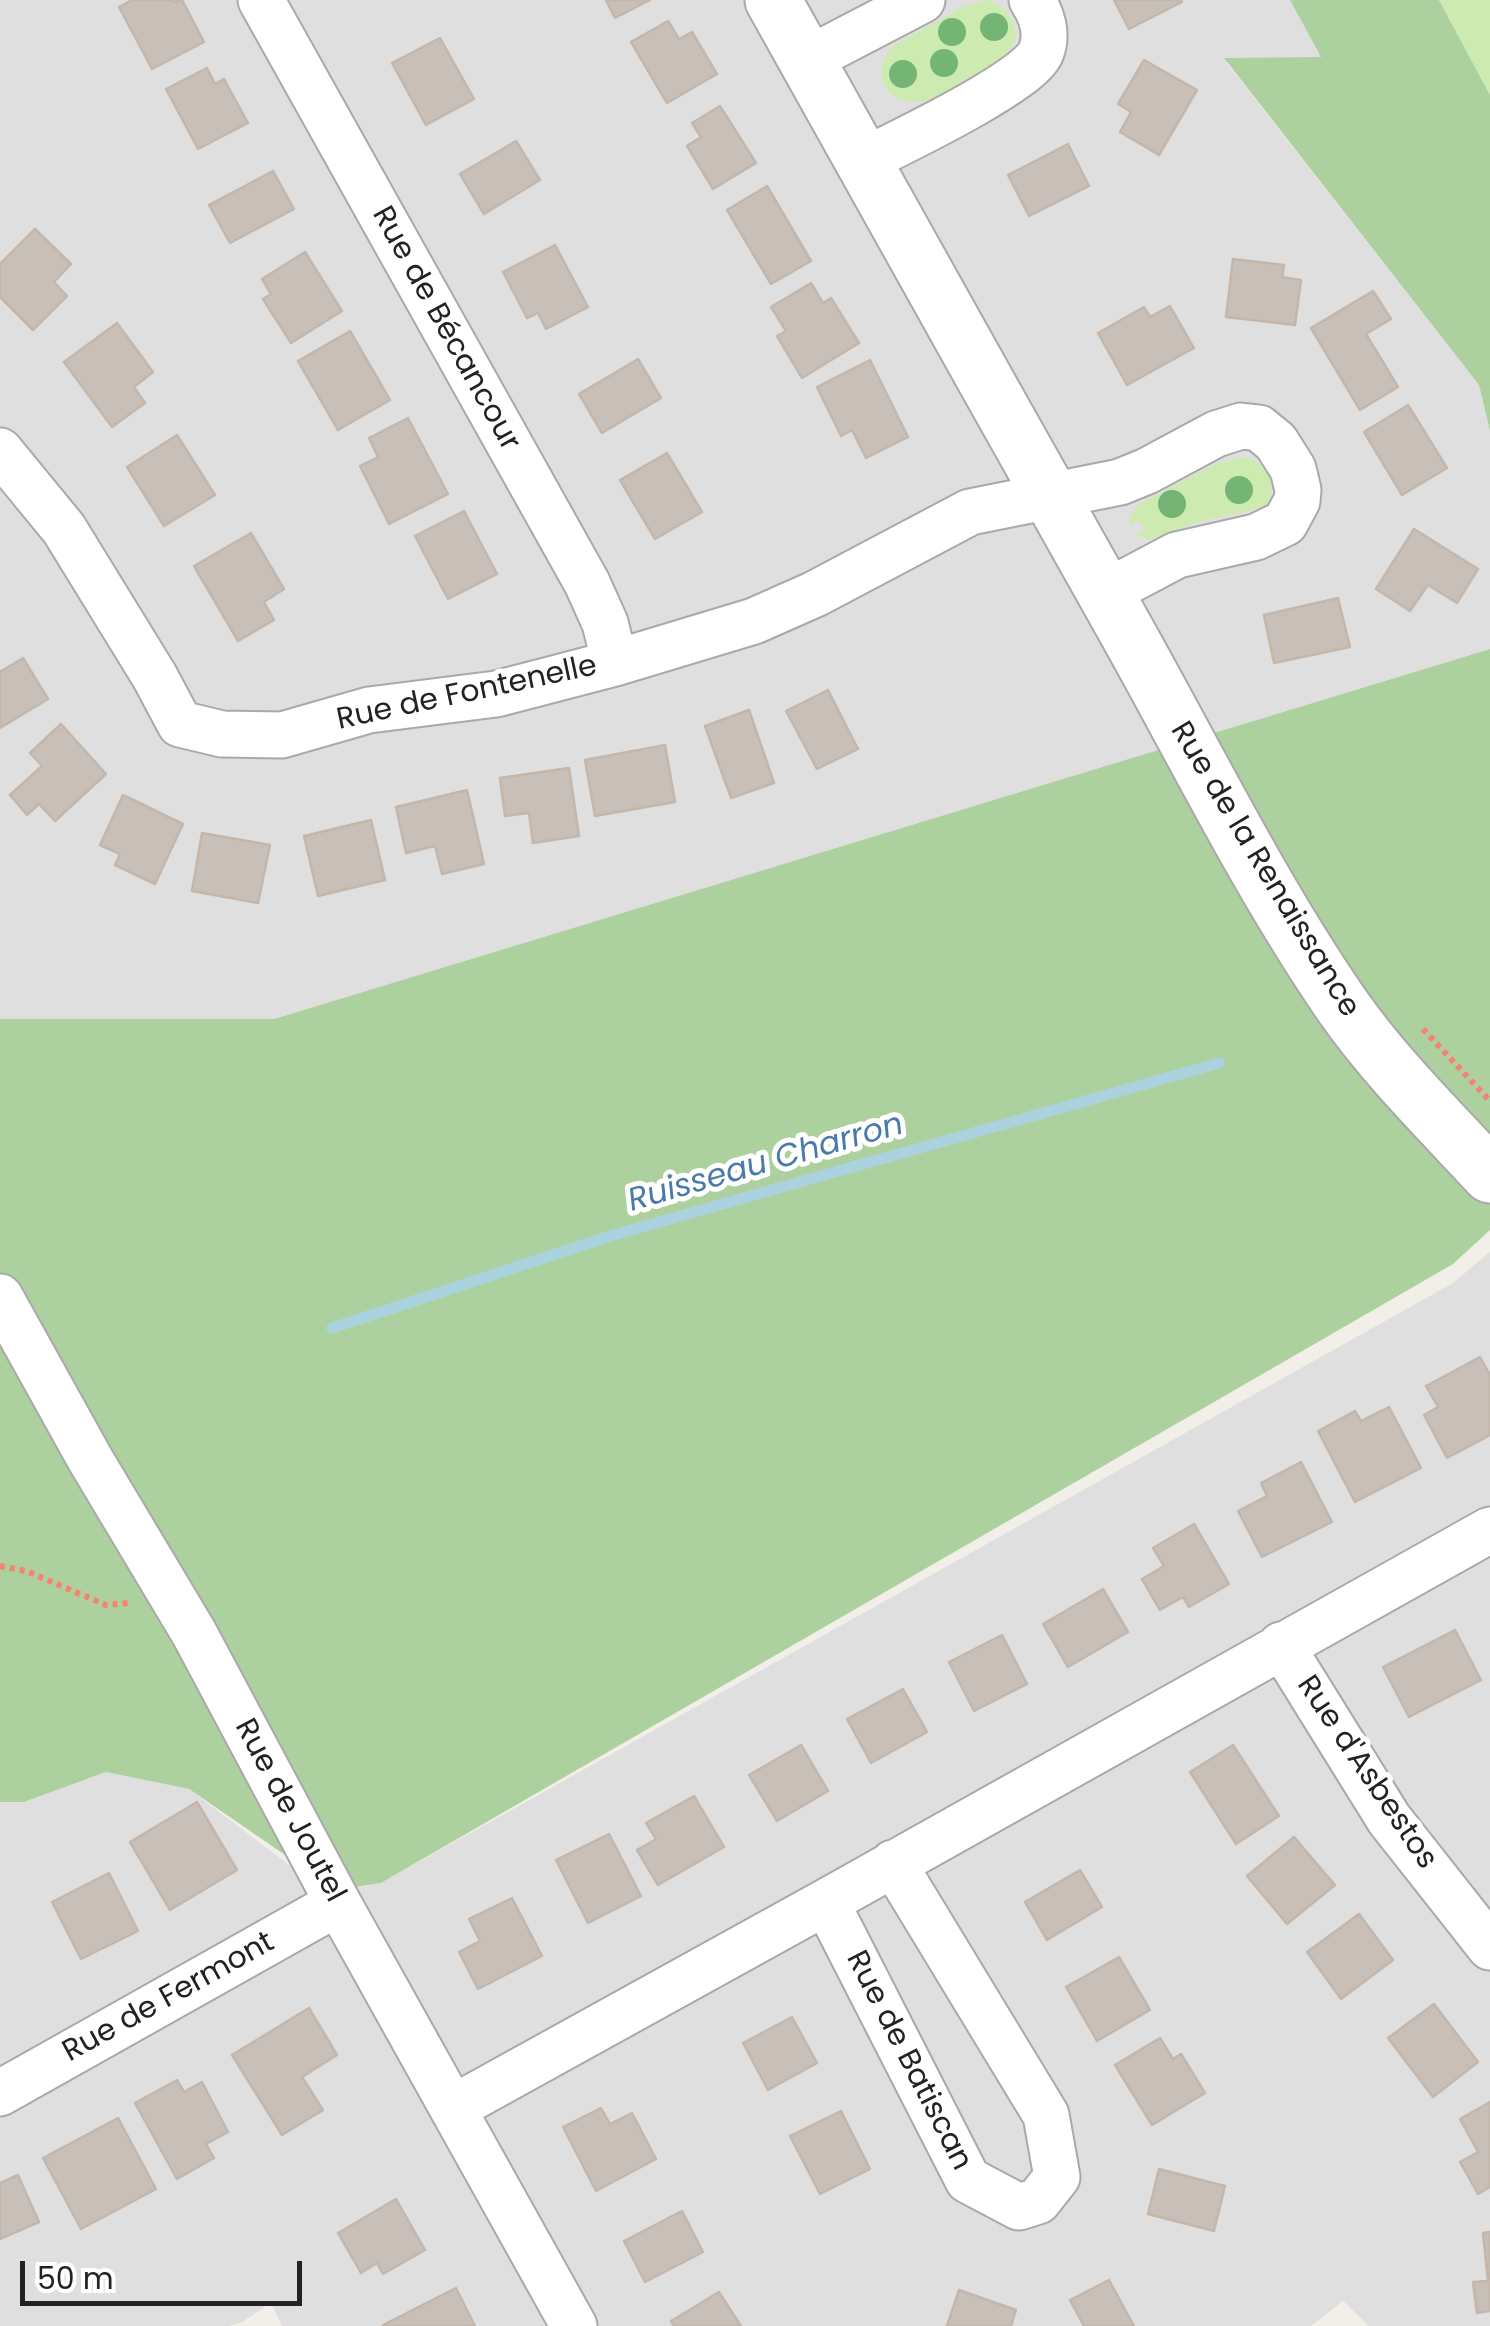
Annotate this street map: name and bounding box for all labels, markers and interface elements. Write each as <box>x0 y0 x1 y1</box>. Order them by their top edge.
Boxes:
street label: Rue de Bécancour <box>363 201 527 457</box>
street label: Rue de Fontenelle <box>334 649 600 739</box>
street label: Rue de la Renaissance <box>1162 716 1366 1024</box>
water label: Ruisseau Charron <box>624 1106 908 1222</box>
street label: Rue d'Asbestos <box>1288 1670 1444 1876</box>
street label: Rue de Joutel <box>226 1713 352 1909</box>
street label: Rue de Fermont <box>57 1925 281 2071</box>
street label: Rue de Batiscan <box>837 1945 979 2177</box>
scale bar <box>25 2241 308 2303</box>
text: 50 m <box>37 2257 114 2300</box>

